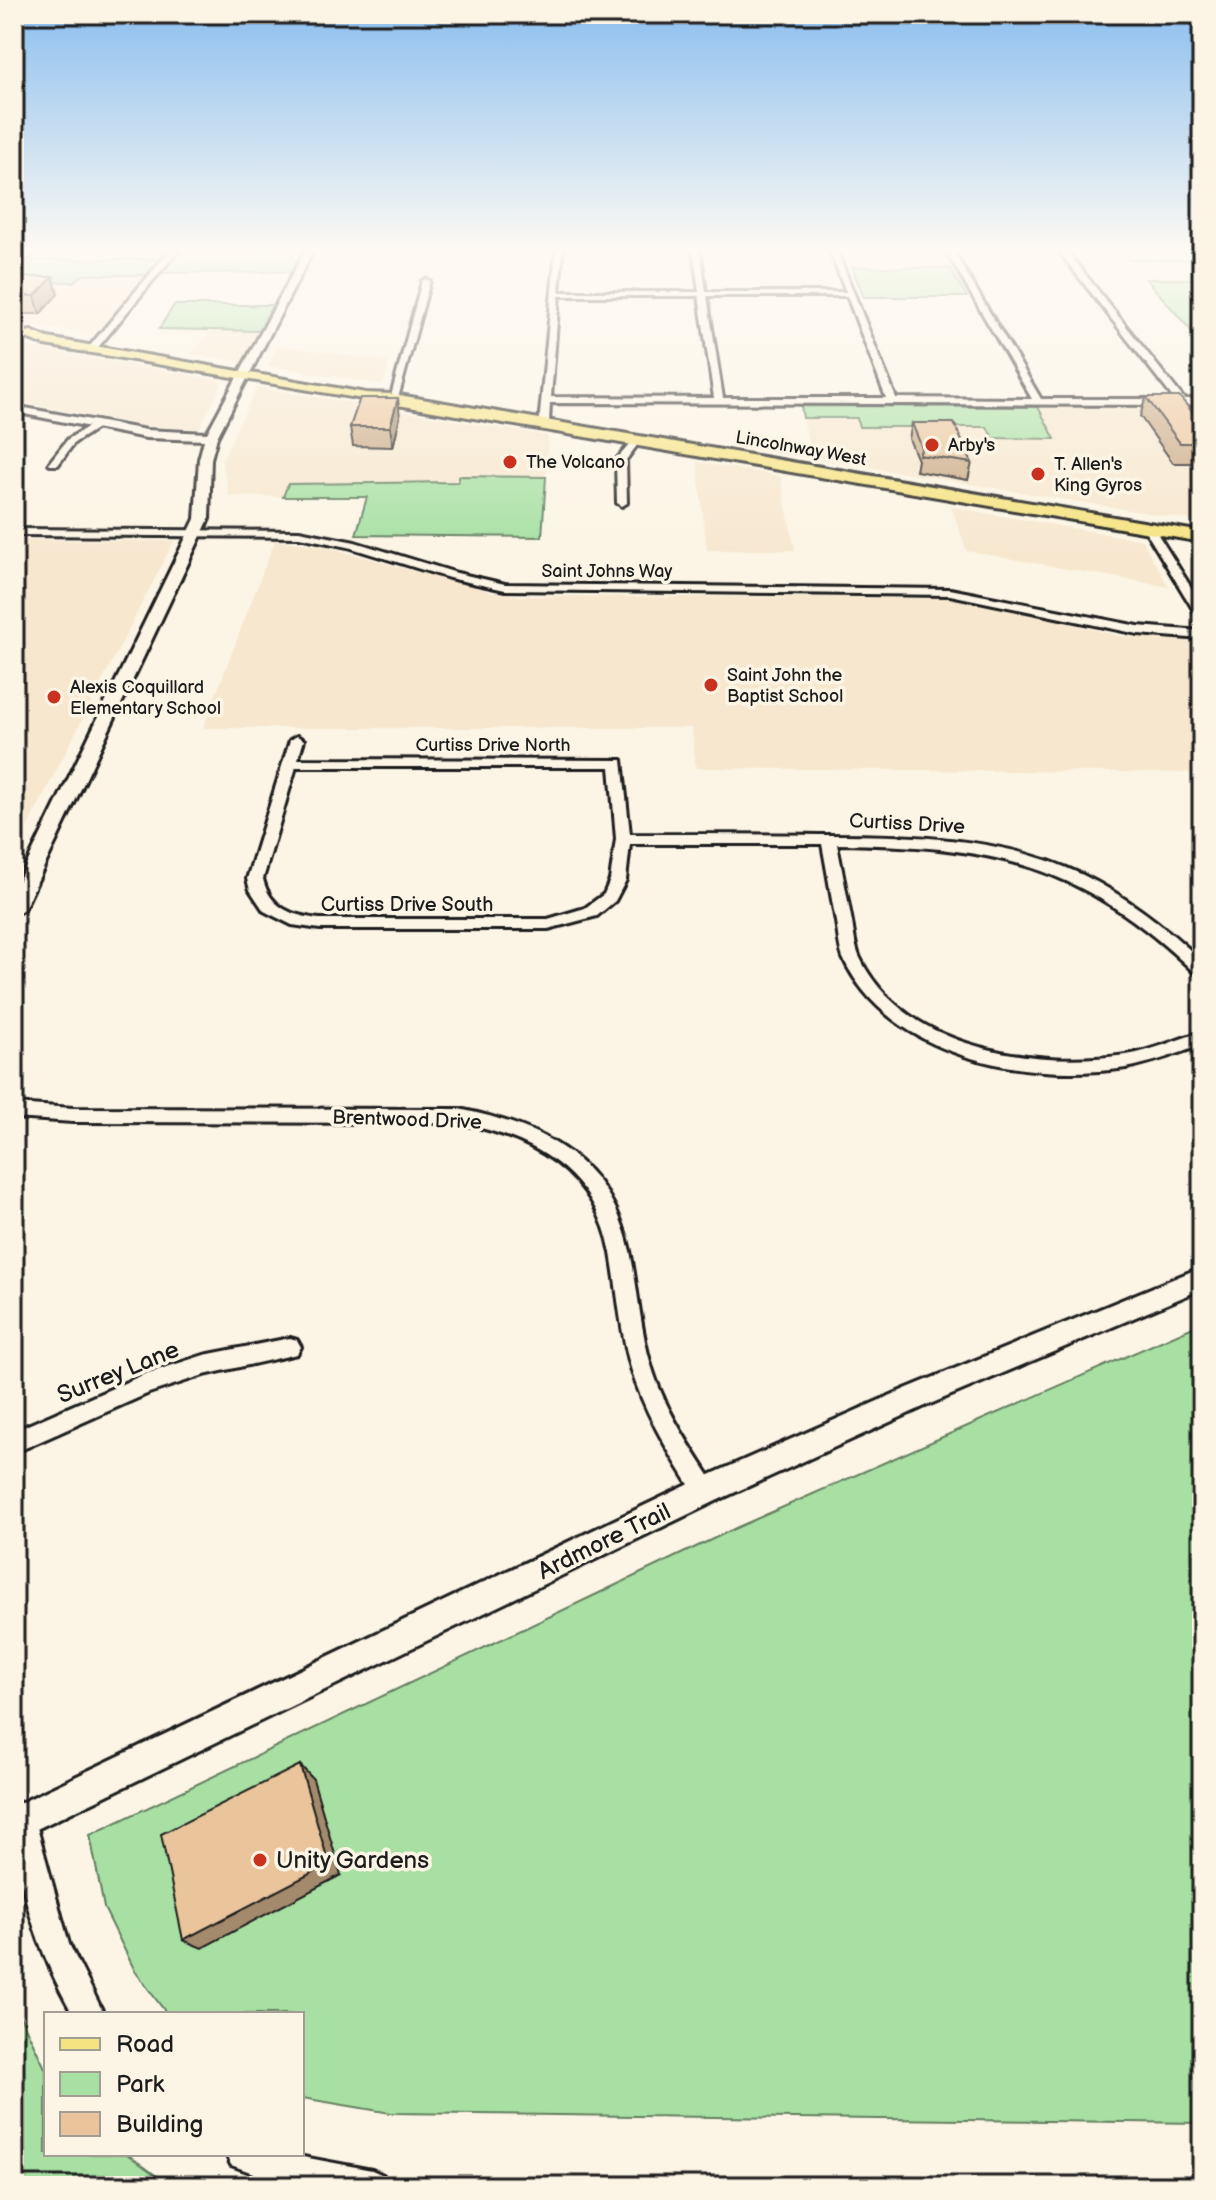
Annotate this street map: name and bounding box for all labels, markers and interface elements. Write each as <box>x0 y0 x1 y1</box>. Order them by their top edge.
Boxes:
street label: Lincolnway West <box>734 427 868 470</box>
place label: Arby's <box>948 435 995 456</box>
marker: Arby's <box>923 436 941 454</box>
place label: The Volcano <box>526 452 625 473</box>
marker: The Volcano <box>501 453 519 471</box>
place label: T. Allen's King Gyros <box>1054 454 1142 496</box>
marker: T. Allen's King Gyros <box>1029 465 1047 483</box>
street label: Saint Johns Way <box>541 561 673 582</box>
place label: Saint John the Baptist School <box>727 665 843 707</box>
marker: Saint John the Baptist School <box>702 676 720 694</box>
place label: Alexis Coquillard Elementary School <box>70 677 221 719</box>
marker: Alexis Coquillard Elementary School <box>45 688 63 706</box>
street label: Curtiss Drive North <box>415 735 571 756</box>
street label: Curtiss Drive <box>848 809 966 839</box>
street label: Curtiss Drive South <box>321 893 493 917</box>
street label: Brentwood Drive <box>332 1105 482 1135</box>
street label: Surrey Lane <box>53 1335 183 1410</box>
street label: Ardmore Trail <box>533 1497 675 1586</box>
place label: Unity Gardens <box>276 1846 429 1875</box>
marker: Unity Gardens <box>251 1851 269 1869</box>
legend <box>44 2012 304 2156</box>
text: Road <box>116 2030 174 2059</box>
text: Park <box>116 2070 164 2099</box>
text: Building <box>116 2110 203 2139</box>

